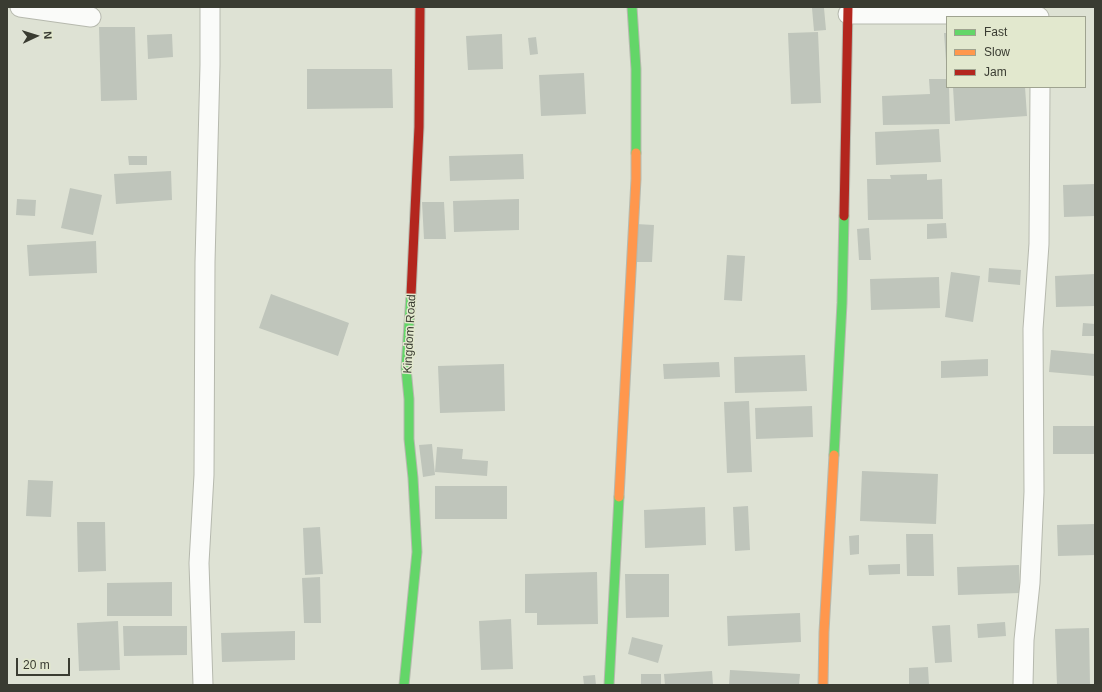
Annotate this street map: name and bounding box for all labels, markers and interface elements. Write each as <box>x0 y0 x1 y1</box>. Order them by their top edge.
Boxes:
north arrow <box>16 16 56 56</box>
legend <box>946 16 1086 88</box>
text: Fast <box>984 25 1007 39</box>
text: N <box>42 31 54 40</box>
text: Slow <box>984 45 1010 59</box>
text: Jam <box>984 65 1007 79</box>
street label: Kingdom Road <box>401 294 419 374</box>
scale bar <box>18 650 72 676</box>
text: 20 m <box>23 658 50 672</box>

